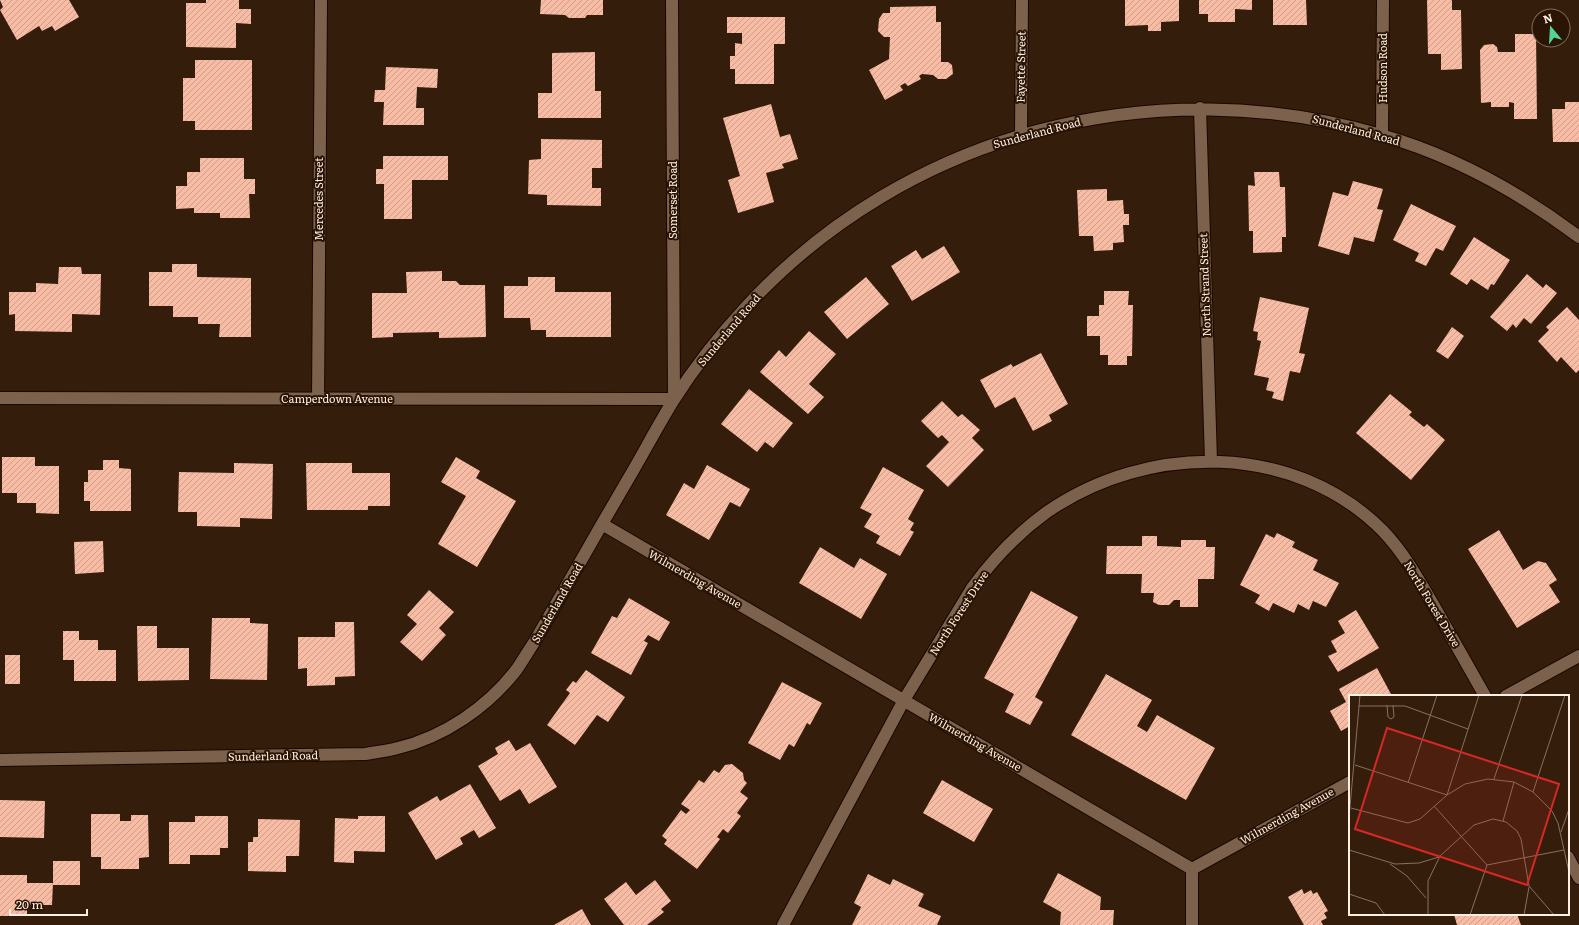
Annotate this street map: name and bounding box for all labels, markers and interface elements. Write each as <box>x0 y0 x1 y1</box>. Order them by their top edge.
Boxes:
north arrow <box>1531 8 1571 48</box>
text: N <box>1541 9 1554 27</box>
street label: Fayette Street <box>1011 31 1029 103</box>
street label: Hudson Road <box>1374 33 1390 103</box>
street label: Sunderland Road <box>1311 110 1402 149</box>
street label: Sunderland Road <box>991 113 1083 151</box>
street label: Mercedes Street <box>310 157 326 241</box>
street label: Somerset Road <box>664 161 680 239</box>
street label: North Strand Street <box>1194 233 1214 337</box>
street label: Sunderland Road <box>693 289 764 369</box>
street label: Camperdown Avenue <box>281 390 393 406</box>
street label: Wilmerding Avenue <box>646 545 745 611</box>
street label: North Forest Drive <box>1401 557 1465 650</box>
street label: Sunderland Road <box>527 559 586 646</box>
street label: North Forest Drive <box>925 567 992 658</box>
inset map <box>1349 695 1569 915</box>
street label: Wilmerding Avenue <box>926 708 1025 774</box>
street label: Sunderland Road <box>228 746 318 764</box>
street label: Wilmerding Avenue <box>1237 783 1337 848</box>
scale bar <box>10 891 87 917</box>
text: 20 m <box>16 895 43 913</box>

